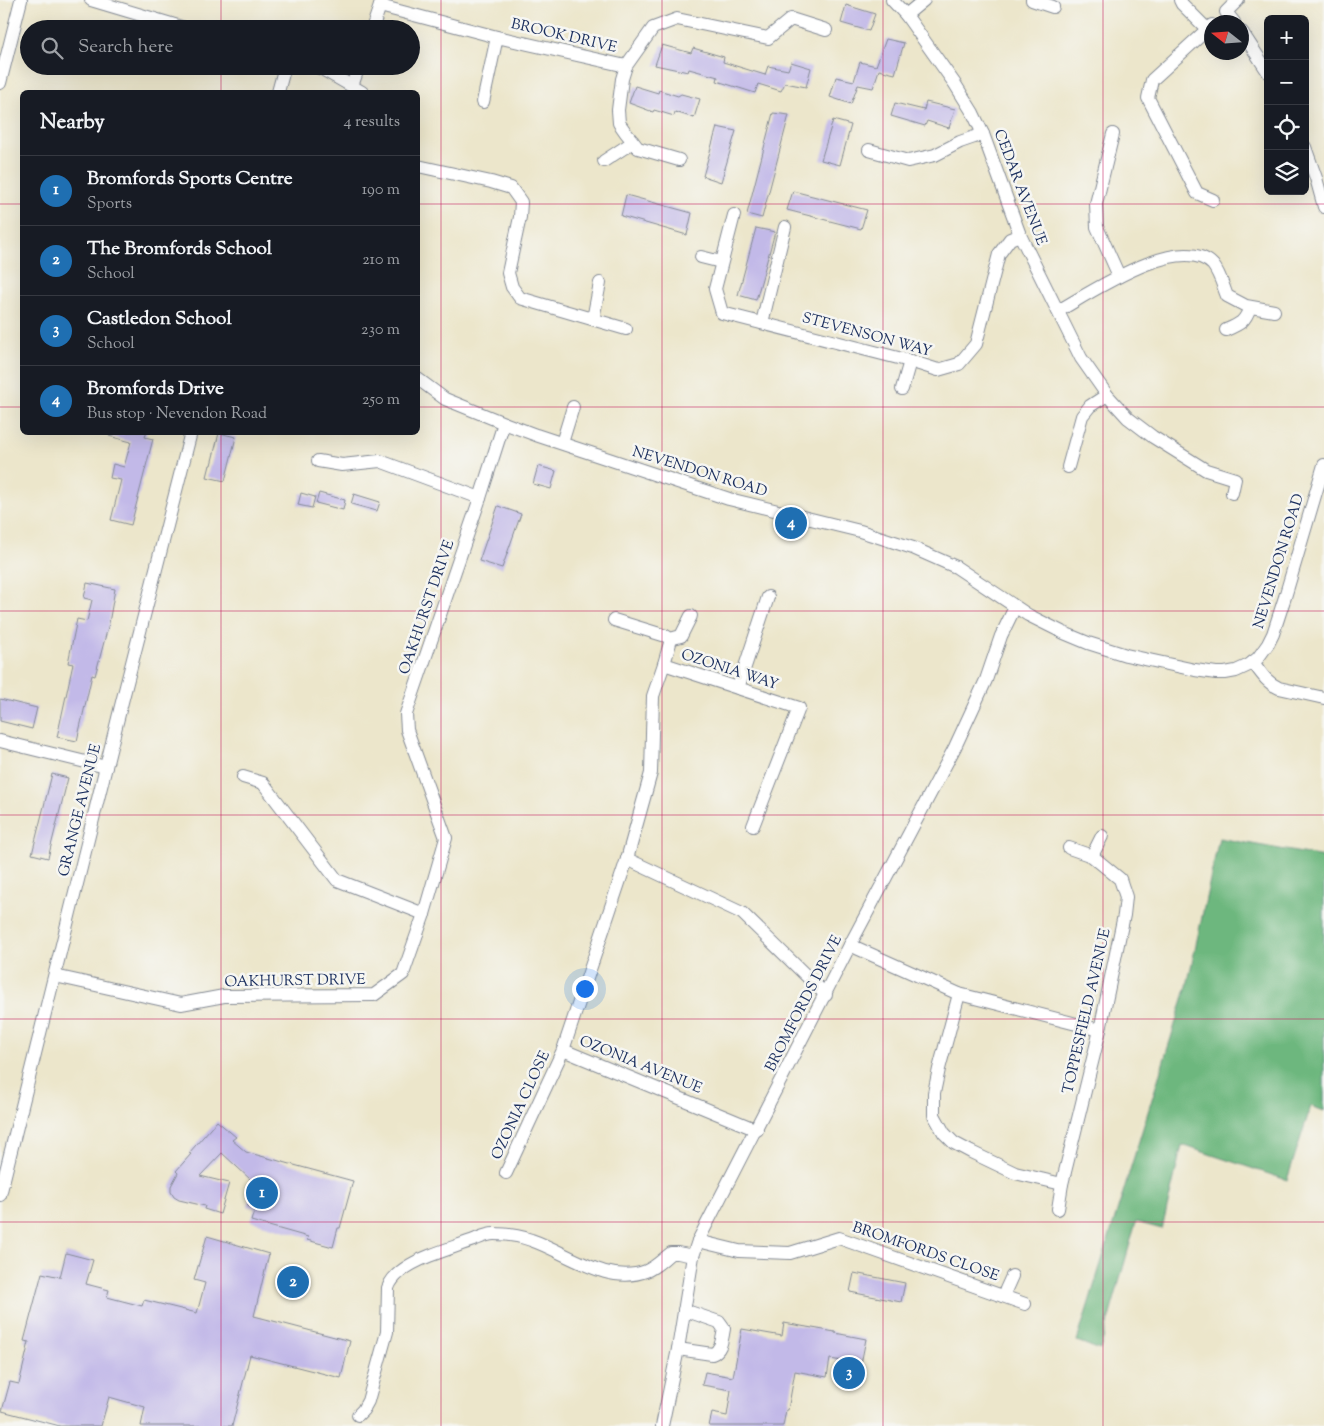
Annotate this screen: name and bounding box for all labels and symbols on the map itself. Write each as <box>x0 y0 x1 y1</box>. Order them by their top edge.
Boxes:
street label: BROOK DRIVE <box>509 14 619 59</box>
north arrow <box>1204 15 1249 60</box>
street label: CEDAR AVENUE <box>988 126 1051 249</box>
street label: STEVENSON WAY <box>799 308 934 363</box>
street label: NEVENDON ROAD <box>629 442 770 503</box>
street label: NEVENDON ROAD <box>1249 491 1310 632</box>
pin: 4 <box>775 504 807 542</box>
street label: OAKHURST DRIVE <box>395 537 460 678</box>
street label: OZONIA WAY <box>678 645 781 696</box>
street label: GRANGE AVENUE <box>54 742 107 879</box>
street label: TOPPESFIELD AVENUE <box>1058 927 1117 1096</box>
street label: BROMFORDS DRIVE <box>761 932 848 1076</box>
street label: OAKHURST DRIVE <box>224 970 366 993</box>
your location <box>572 976 598 1002</box>
street label: OZONIA AVENUE <box>576 1031 705 1100</box>
street label: OZONIA CLOSE <box>487 1048 556 1164</box>
pin: 1 <box>246 1174 278 1212</box>
street label: BROMFORDS CLOSE <box>849 1217 1002 1287</box>
pin: 2 <box>277 1263 309 1301</box>
pin: 3 <box>833 1354 865 1392</box>

